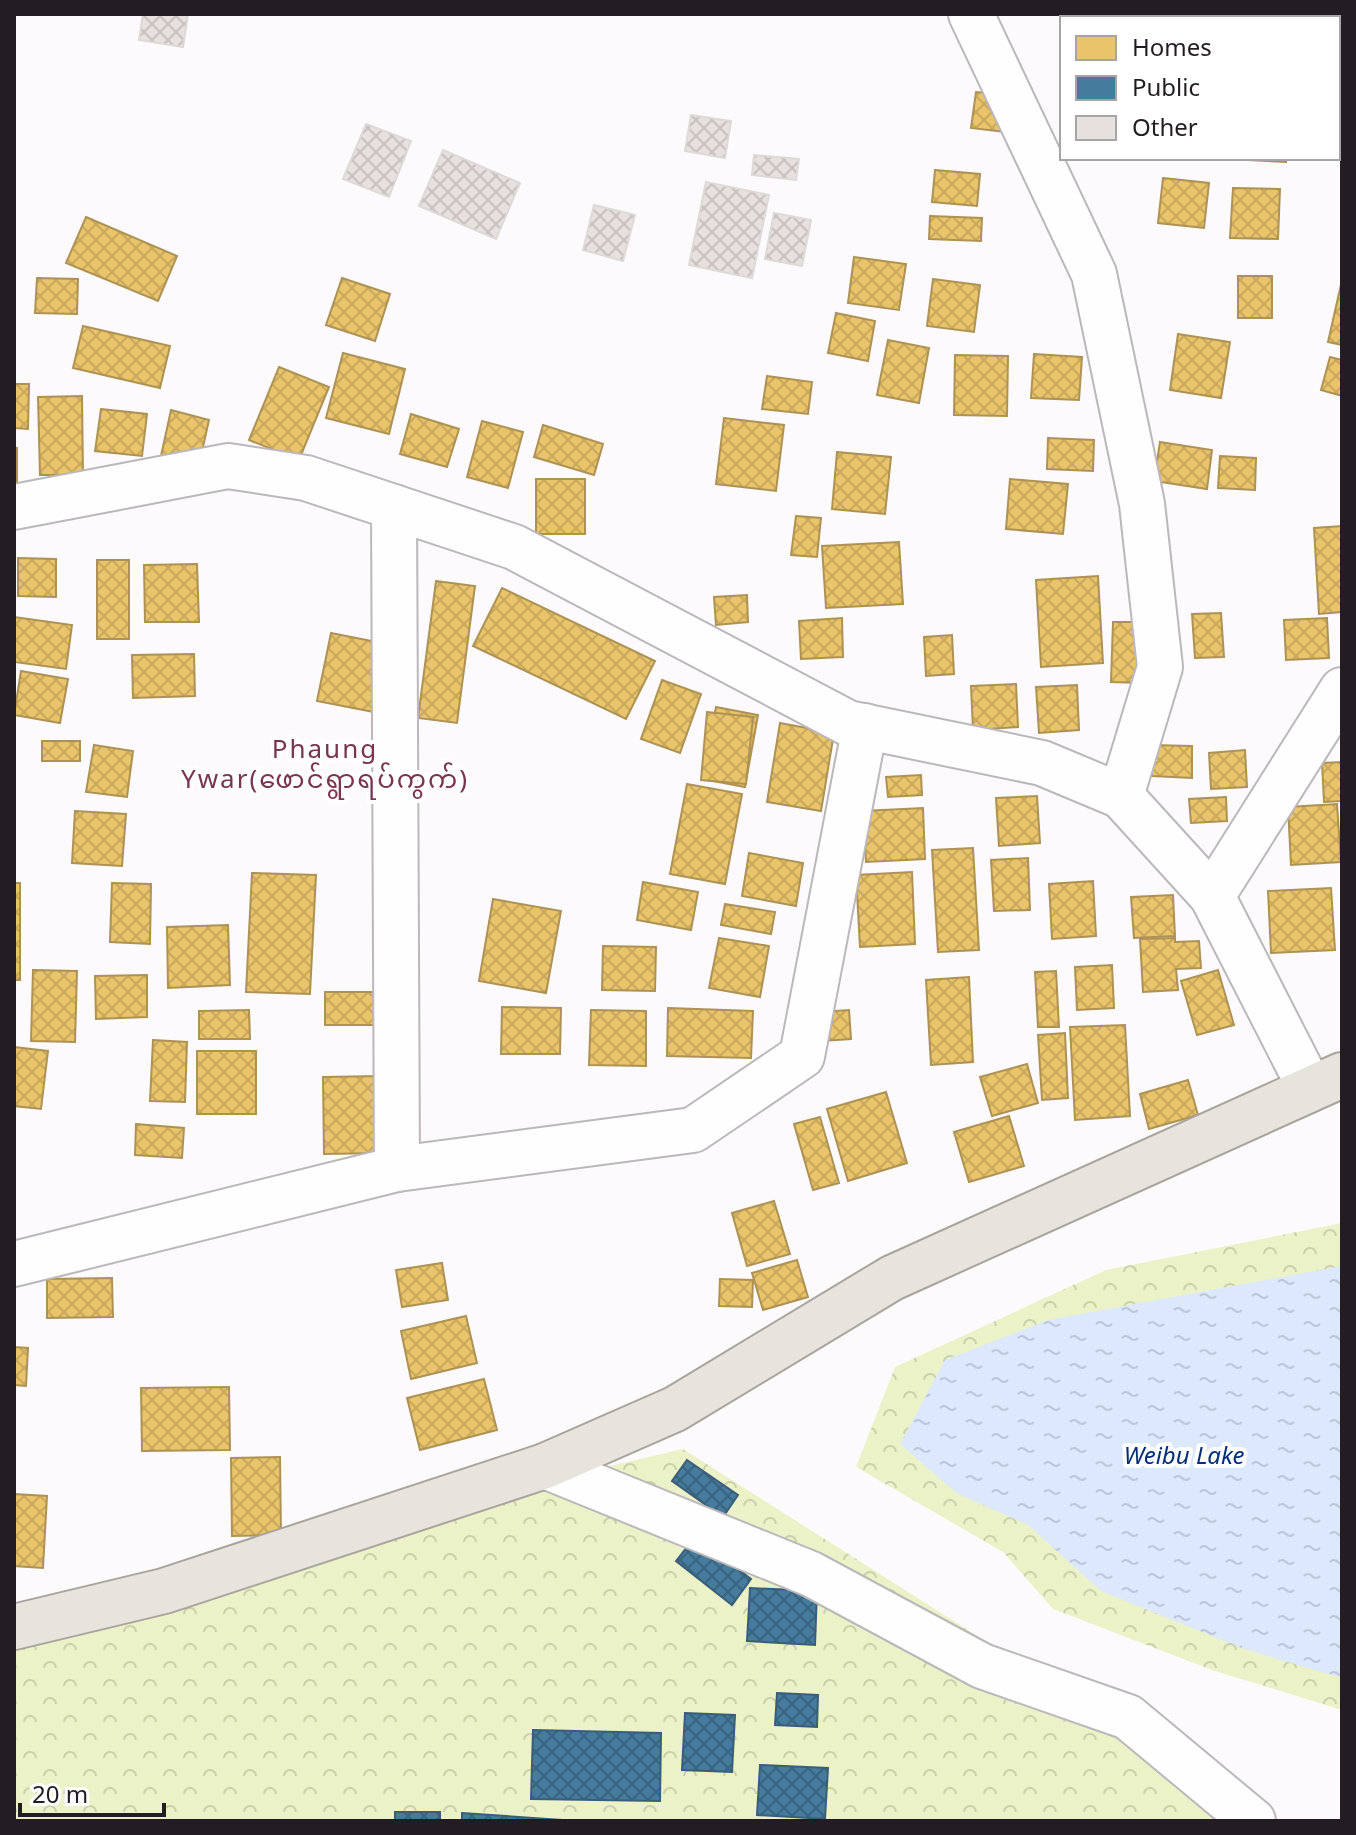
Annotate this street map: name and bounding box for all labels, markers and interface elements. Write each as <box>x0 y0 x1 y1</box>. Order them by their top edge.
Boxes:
legend <box>1060 16 1340 160</box>
text: Homes <box>1132 30 1212 63</box>
text: Public <box>1132 70 1200 103</box>
text: Other <box>1132 110 1198 143</box>
district label: Phaung Ywar(ဖောင်ရွာရပ်ကွက်) <box>181 730 469 800</box>
water label: Weibu Lake <box>1124 1438 1244 1471</box>
scale bar <box>20 1767 164 1817</box>
text: 20 m <box>32 1777 88 1810</box>

